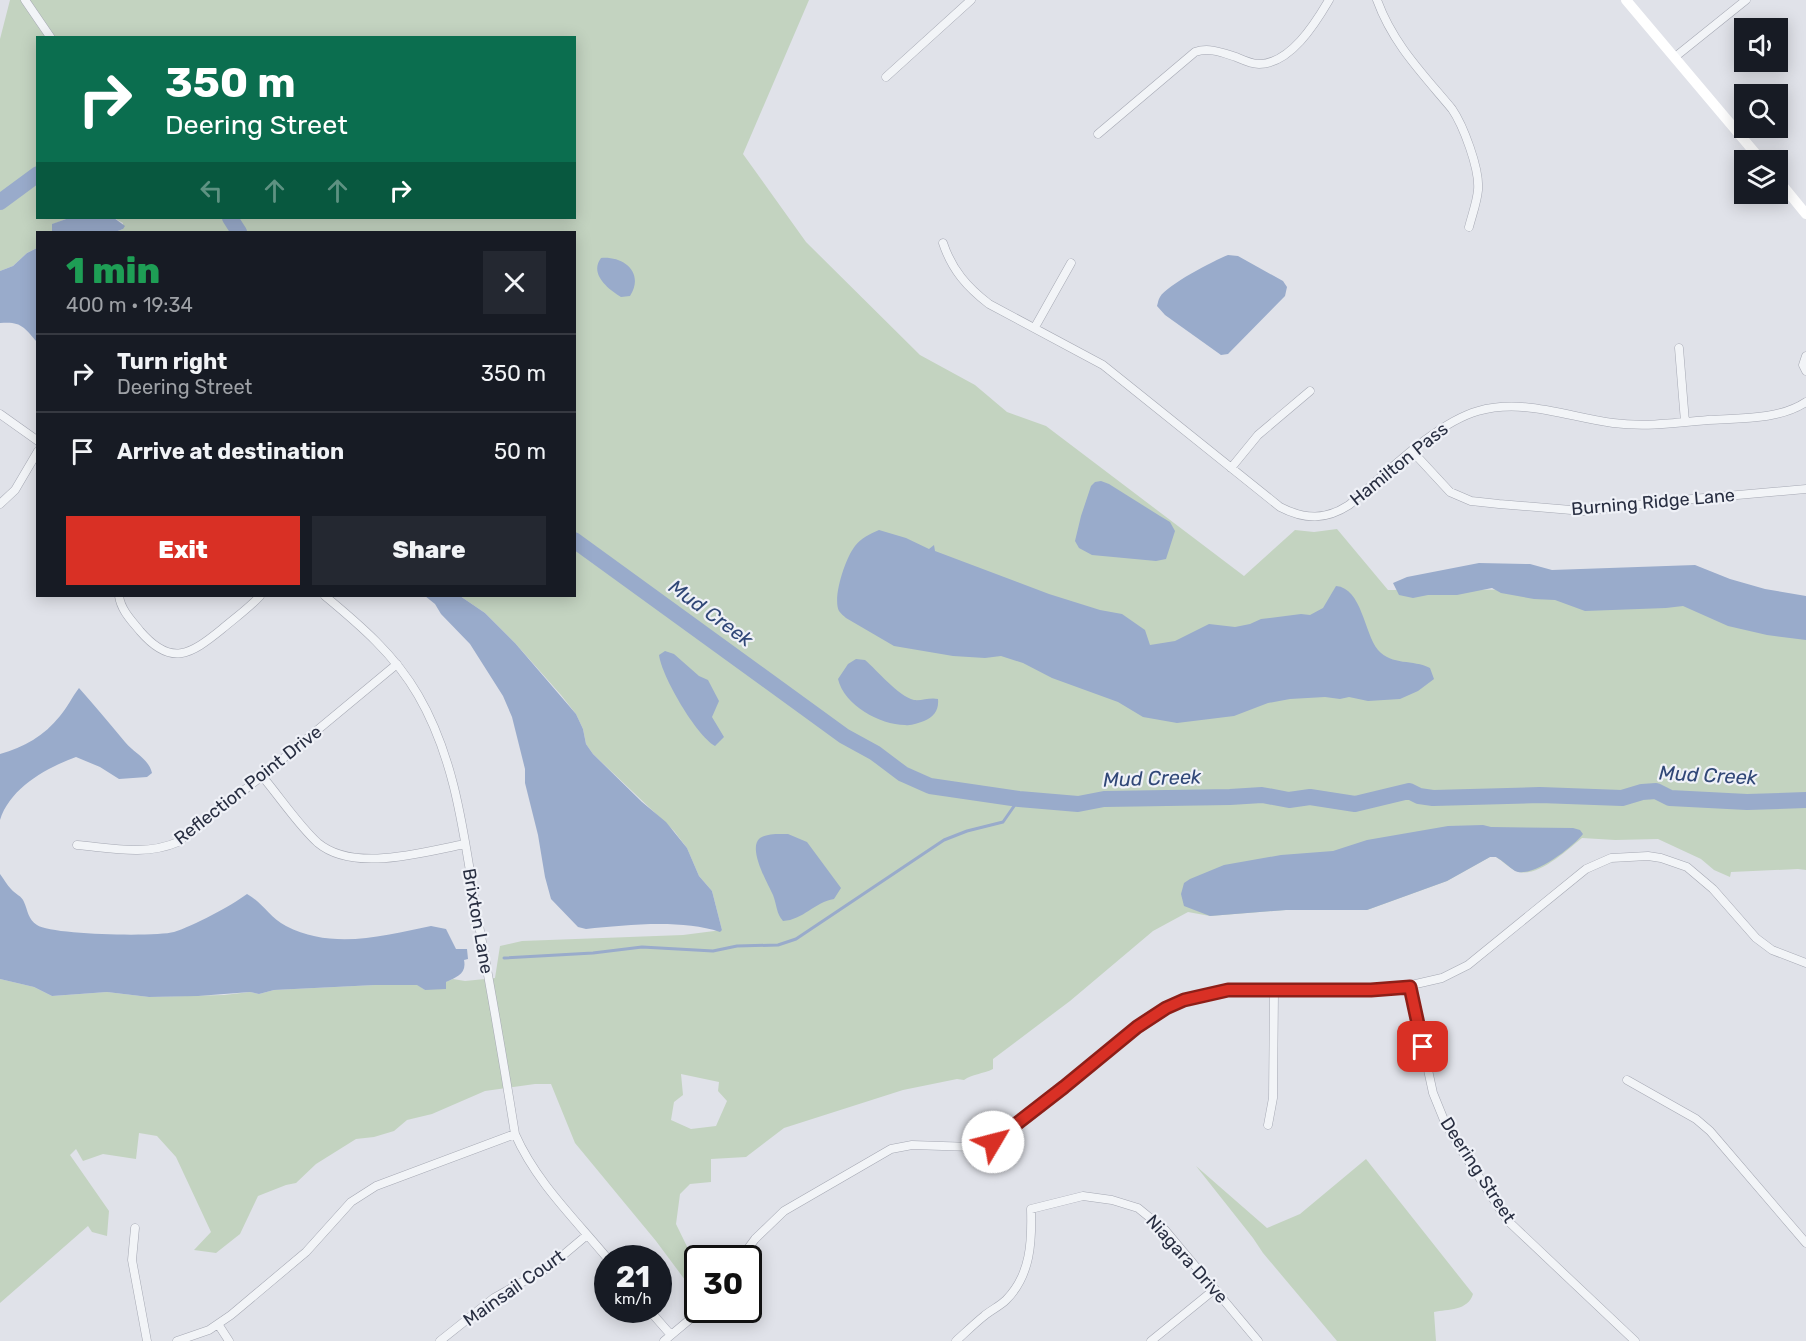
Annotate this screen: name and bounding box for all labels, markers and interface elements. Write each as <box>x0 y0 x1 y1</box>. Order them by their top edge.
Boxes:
map controls <box>1734 18 1788 204</box>
button: sound <box>1734 18 1788 72</box>
text: 350 m <box>165 58 296 108</box>
icon: right <box>66 60 144 138</box>
button: search <box>1734 84 1788 138</box>
text: Deering Street <box>165 109 348 141</box>
button: layers <box>1734 150 1788 204</box>
icon: left <box>195 174 228 207</box>
icon: ahead <box>258 174 291 207</box>
icon: ahead <box>321 174 354 207</box>
icon: right <box>384 174 417 207</box>
text: 1 min <box>66 249 160 292</box>
button: close <box>483 251 546 314</box>
text: 400 m · 19:34 <box>66 293 193 317</box>
text: Turn right <box>117 348 227 375</box>
icon: right <box>66 357 99 390</box>
text: 350 m <box>481 360 546 387</box>
text: Deering Street <box>117 375 252 399</box>
street label: Hamilton Pass <box>1345 418 1453 510</box>
icon: arrive <box>66 435 99 468</box>
text: Arrive at destination <box>117 438 344 465</box>
text: 50 m <box>494 438 546 465</box>
street label: Burning Ridge Lane <box>1570 484 1736 520</box>
button: Exit <box>66 516 300 585</box>
button: Share <box>312 516 546 585</box>
water label: Mud Creek <box>664 574 758 652</box>
street label: Reflection Point Drive <box>170 721 326 849</box>
water label: Mud Creek <box>1658 760 1758 790</box>
water label: Mud Creek <box>1102 764 1202 792</box>
street label: Brixton Lane <box>458 867 498 975</box>
pin <box>1397 1021 1448 1072</box>
icon: arrive <box>1406 1030 1439 1063</box>
position arrow <box>961 1110 1025 1174</box>
street label: Deering Street <box>1436 1113 1520 1227</box>
street label: Niagara Drive <box>1141 1210 1233 1308</box>
street label: Mainsail Court <box>459 1245 569 1331</box>
speed limit sign: 30 <box>684 1245 762 1323</box>
text: 21 <box>616 1259 650 1295</box>
text: km/h <box>614 1290 652 1308</box>

